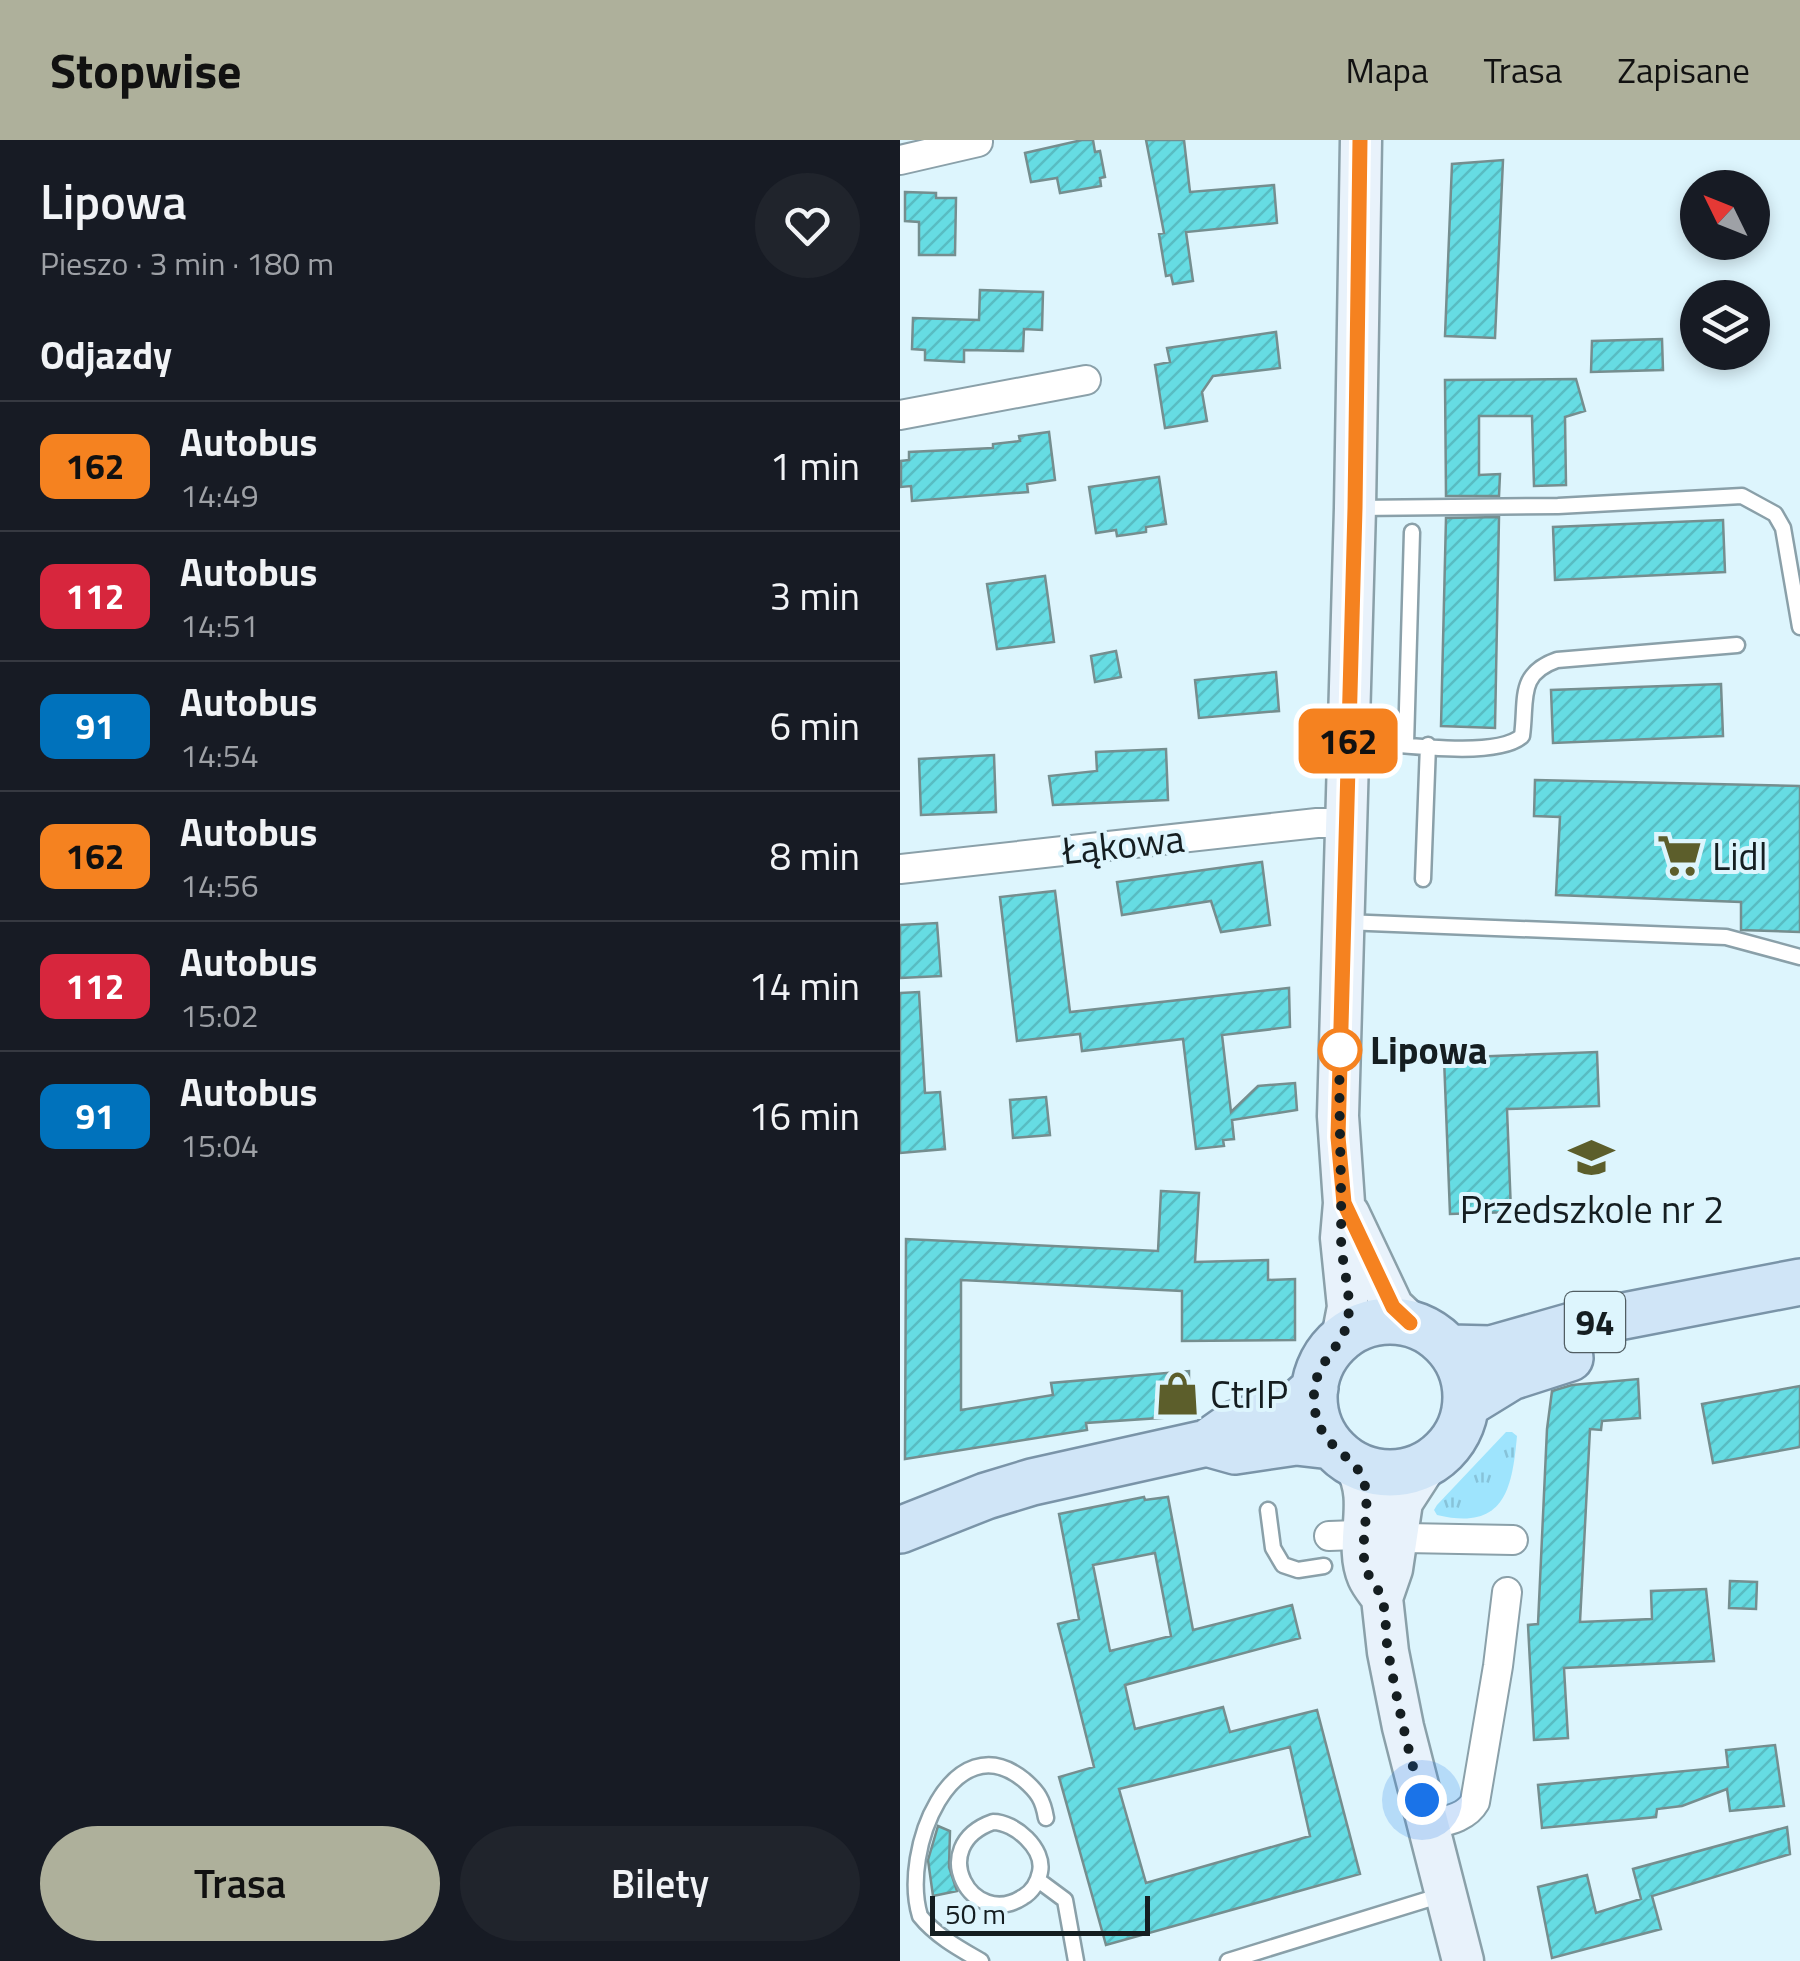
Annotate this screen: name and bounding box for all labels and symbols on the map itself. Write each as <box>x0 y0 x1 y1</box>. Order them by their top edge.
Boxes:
north arrow <box>1680 170 1770 260</box>
line badge: 162 <box>1290 708 1406 774</box>
street label: Łąkowa <box>1058 809 1187 879</box>
place label: Lidl <box>1712 827 1767 885</box>
supermarket icon: Lidl <box>1655 832 1703 880</box>
place label: Lipowa <box>1370 1021 1487 1079</box>
marker: Lipowa <box>1319 1029 1361 1071</box>
school or university icon: Przedszkole nr 2 <box>1568 1133 1616 1181</box>
place label: Przedszkole nr 2 <box>1460 1180 1724 1238</box>
road number: 94 <box>1565 1292 1625 1352</box>
place label: CtrlP <box>1210 1365 1288 1423</box>
shop icon: CtrlP <box>1153 1370 1201 1418</box>
your location <box>1397 1775 1447 1825</box>
scale bar <box>930 1891 1150 1936</box>

